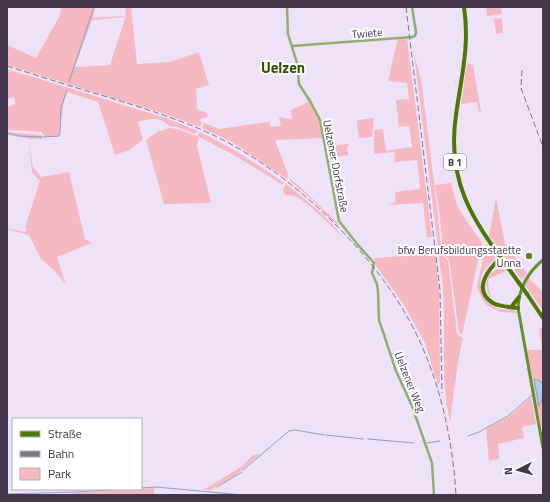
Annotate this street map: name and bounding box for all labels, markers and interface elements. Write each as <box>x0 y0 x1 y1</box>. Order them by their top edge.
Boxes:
street label: Twiete <box>351 24 383 42</box>
district label: Uelzen <box>261 56 305 79</box>
street label: Uelzener Dorfstraße <box>319 118 353 214</box>
road number: B 1 <box>444 154 466 170</box>
place label: bfw Berufsbildungsstaette Unna <box>398 242 521 271</box>
marker: bfw Berufsbildungsstaette Unna <box>524 251 534 261</box>
street label: Uelzener Weg <box>391 349 430 415</box>
legend <box>12 418 142 490</box>
text: Straße <box>48 424 82 443</box>
text: Bahn <box>48 444 74 463</box>
north arrow <box>498 450 538 490</box>
text: Park <box>48 464 71 483</box>
text: N <box>500 466 516 476</box>

